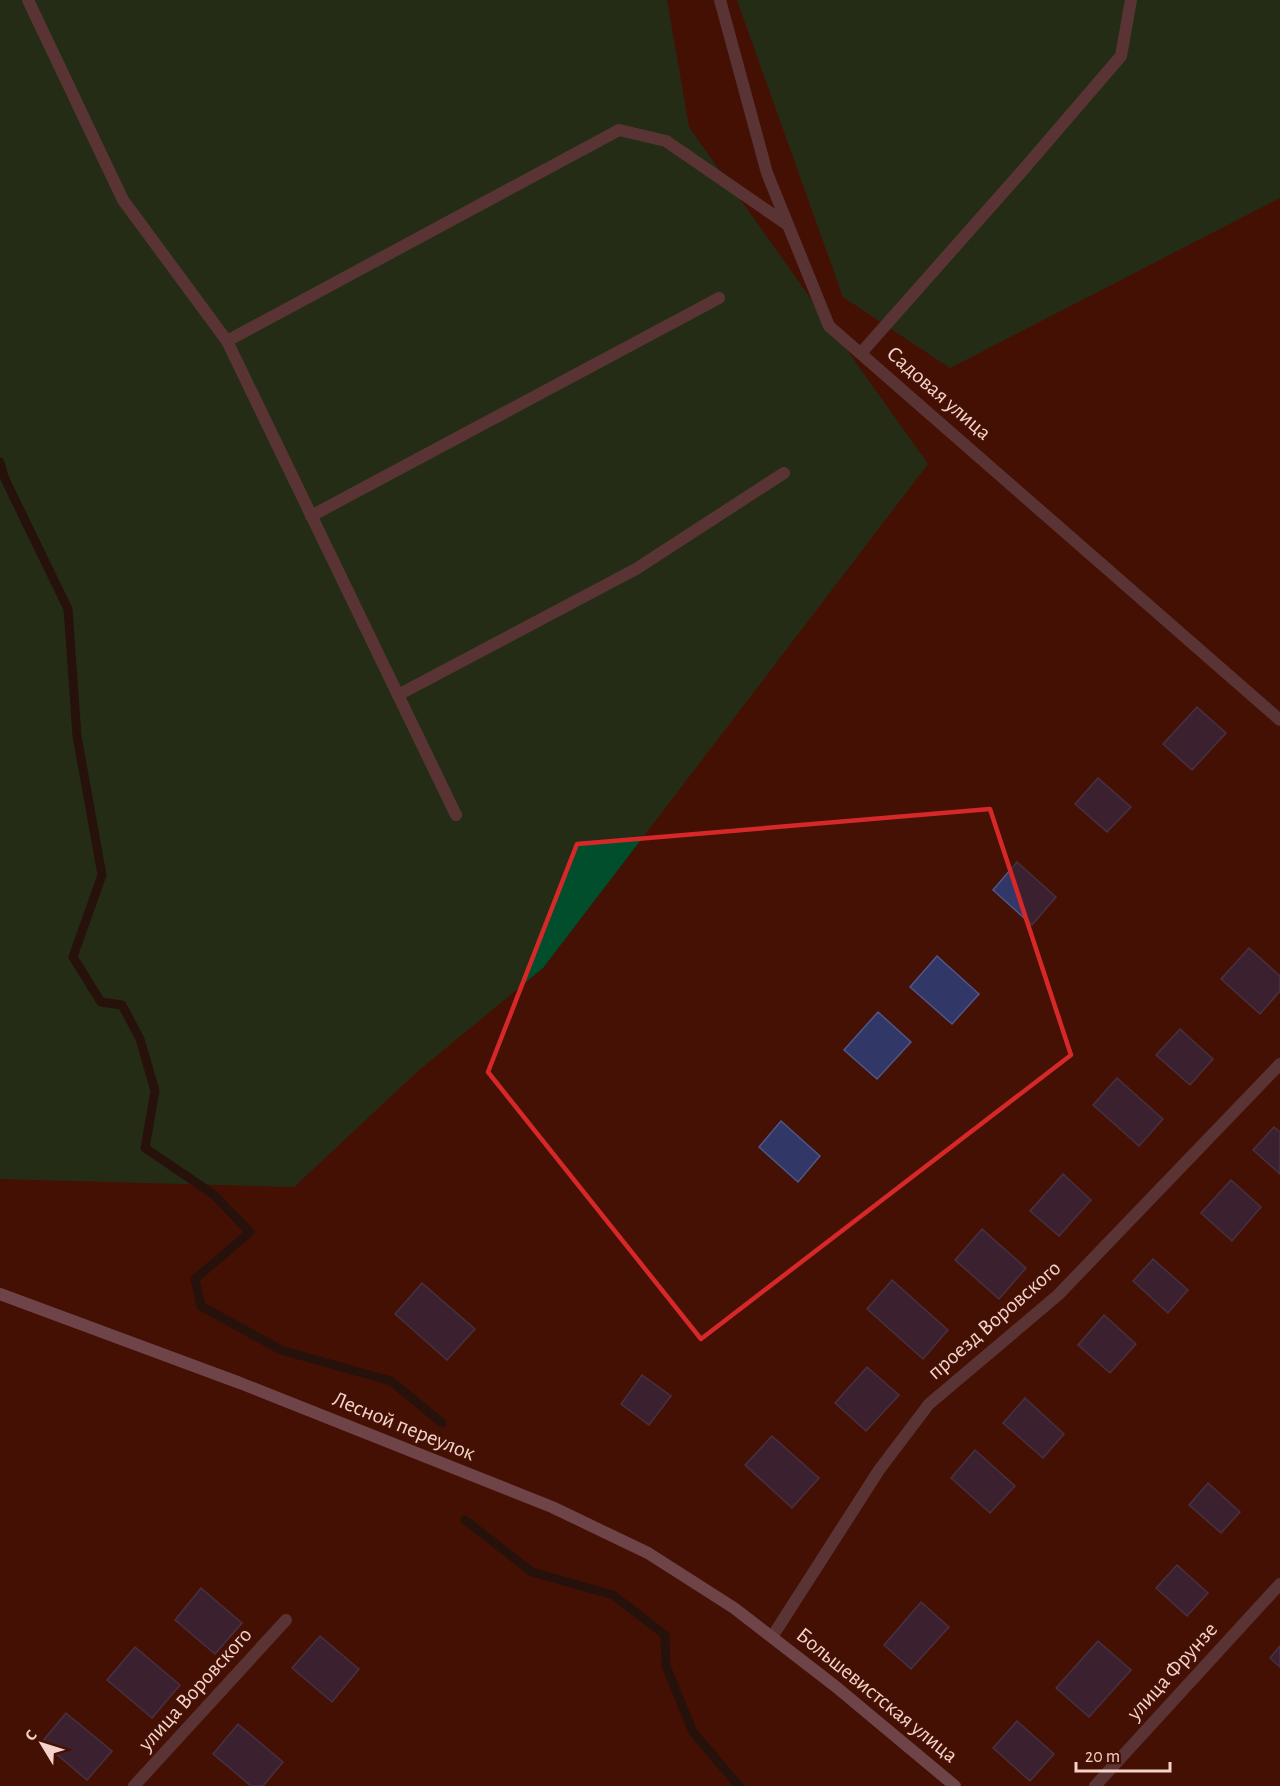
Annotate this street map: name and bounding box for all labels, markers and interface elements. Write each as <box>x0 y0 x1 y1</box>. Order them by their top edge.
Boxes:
street label: Садовая улица <box>883 342 995 444</box>
street label: проезд Воровского <box>923 1257 1065 1383</box>
street label: Лесной переулок <box>330 1387 478 1465</box>
street label: улица Фрунзе <box>1122 1618 1221 1725</box>
street label: улица Воровского <box>134 1623 256 1756</box>
street label: Большевистская улица <box>792 1623 962 1767</box>
north arrow <box>12 1714 72 1774</box>
text: С <box>22 1727 40 1744</box>
scale bar <box>1076 1735 1170 1773</box>
text: 20 m <box>1085 1748 1120 1766</box>

